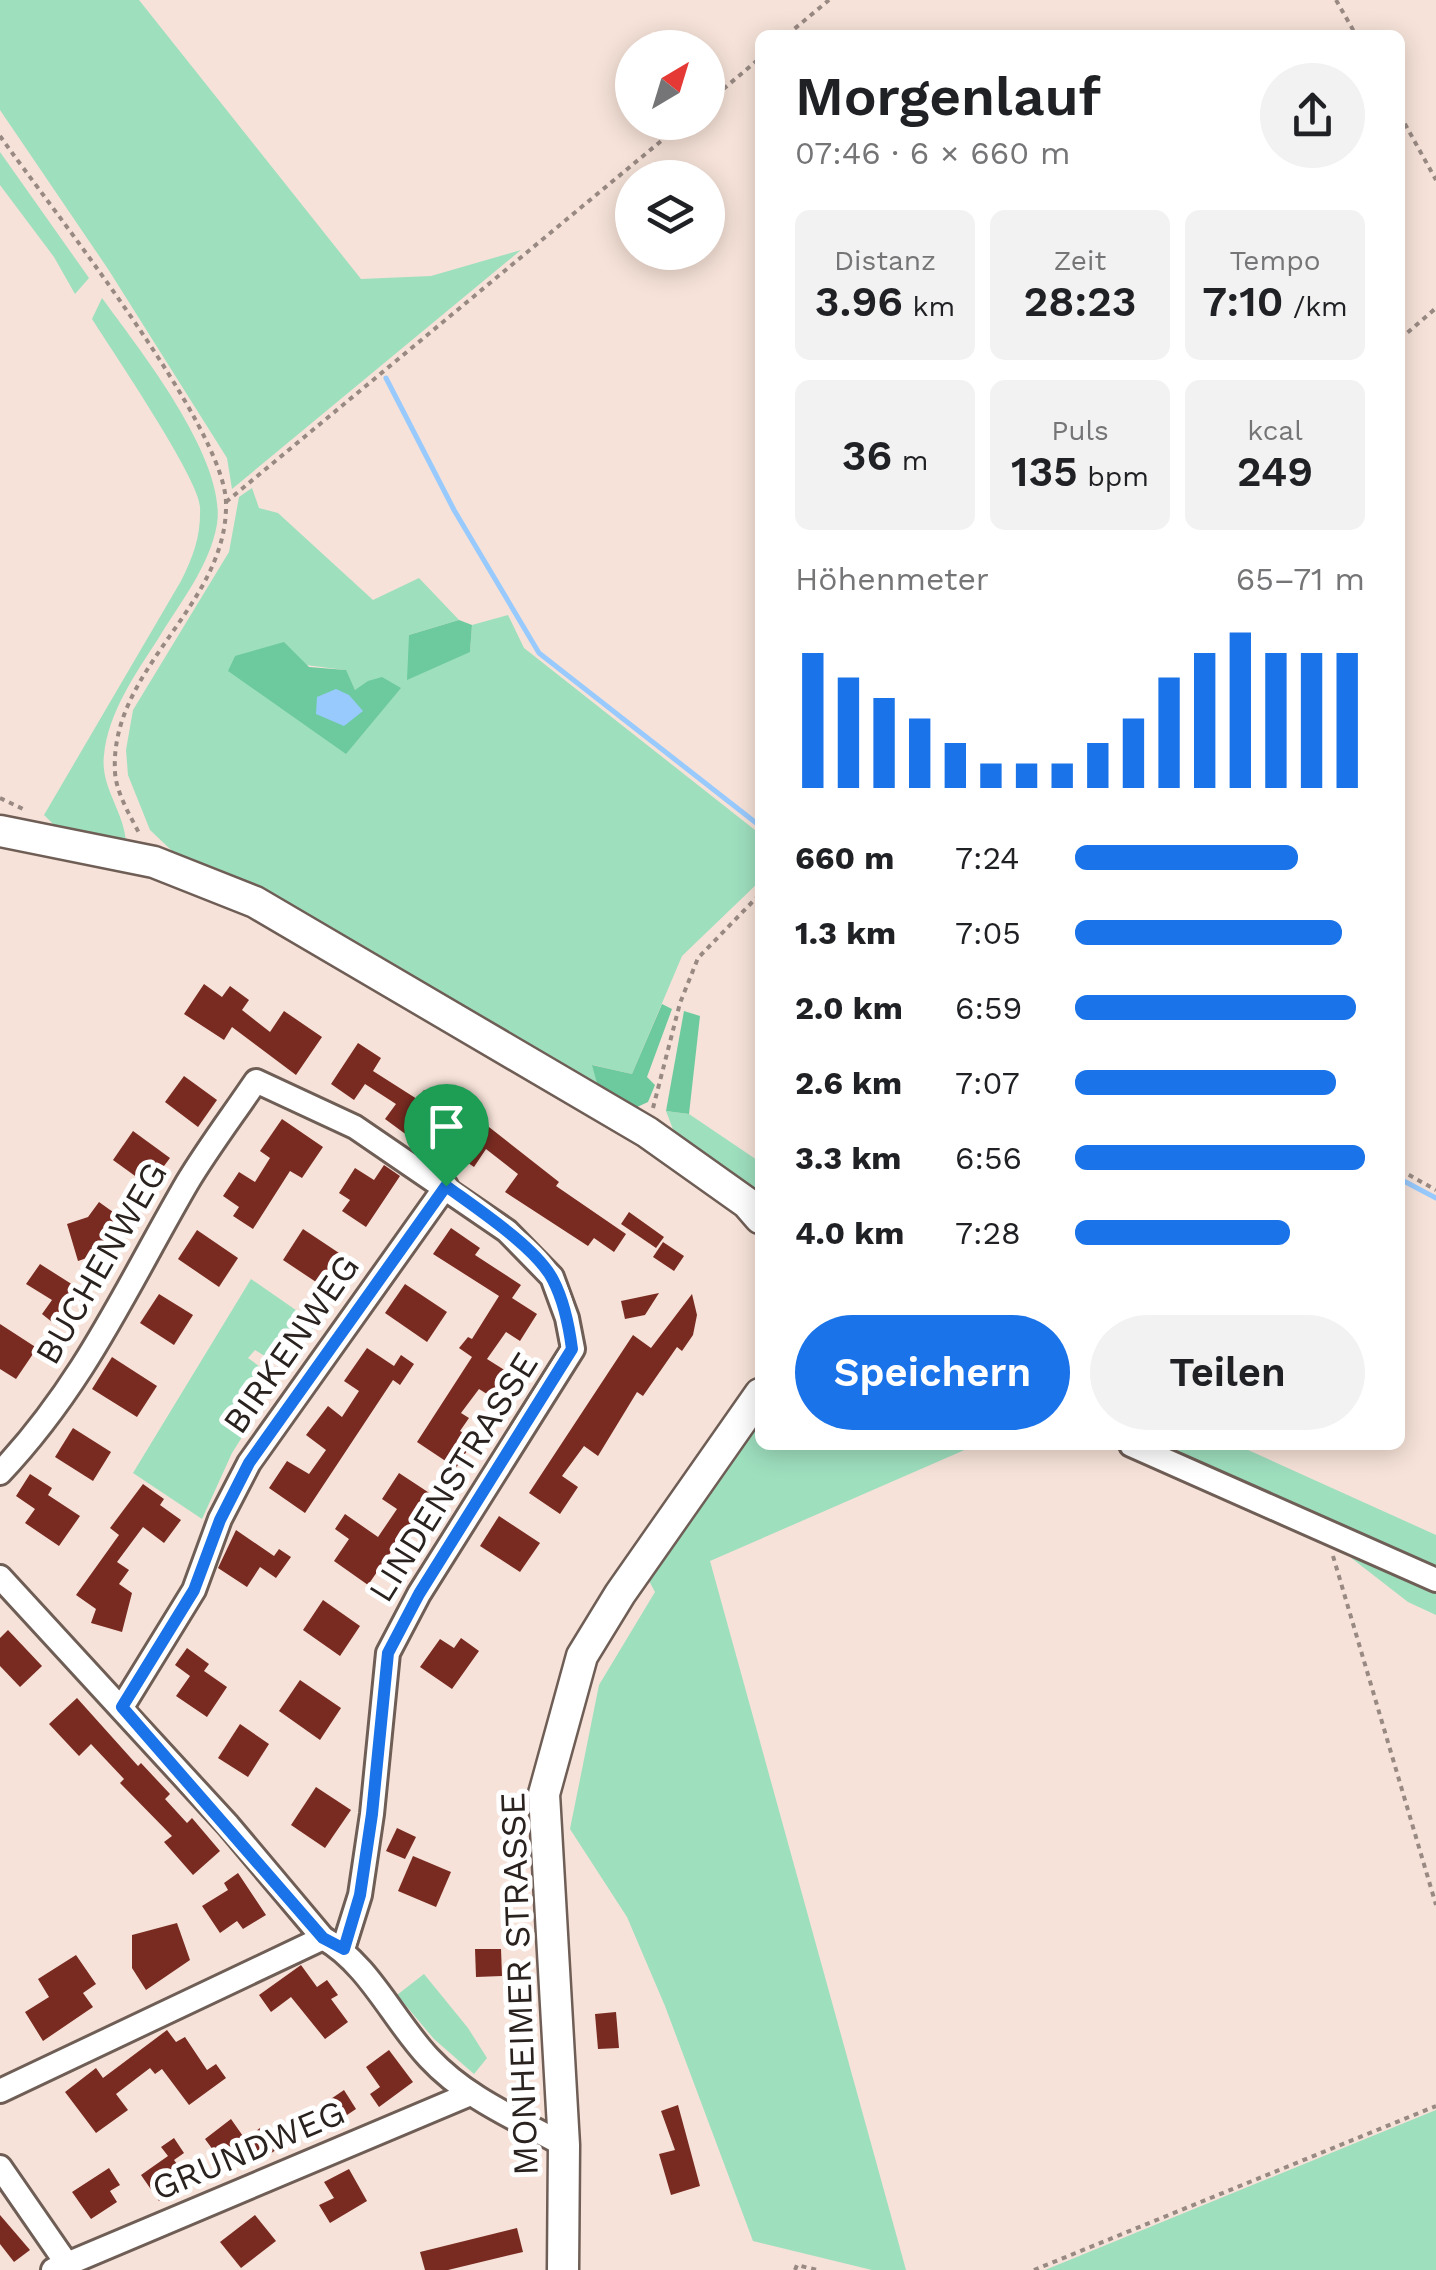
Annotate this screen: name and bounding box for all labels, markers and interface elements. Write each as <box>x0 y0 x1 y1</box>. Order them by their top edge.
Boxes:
north arrow <box>615 30 725 140</box>
map controls <box>615 30 725 270</box>
button: share <box>1260 63 1365 168</box>
text: Morgenlauf <box>795 64 1101 128</box>
text: 07:46 · 6 × 660 m <box>795 134 1071 172</box>
button: layers <box>615 160 725 270</box>
text: Distanz <box>834 244 936 277</box>
text: Zeit <box>1054 244 1106 277</box>
text: Tempo <box>1229 244 1321 277</box>
text: 3.96 <box>815 277 903 326</box>
text: 28:23 <box>1023 277 1137 326</box>
text: 7:10 <box>1202 277 1283 326</box>
text: km <box>903 290 955 323</box>
text: /km <box>1283 290 1348 323</box>
text: Puls <box>1051 414 1109 447</box>
text: kcal <box>1247 414 1303 447</box>
text: 36 <box>842 431 892 480</box>
text: m <box>892 444 928 477</box>
text: 135 <box>1011 447 1078 496</box>
text: 249 <box>1237 447 1313 496</box>
text: bpm <box>1078 460 1149 493</box>
text: Höhenmeter <box>795 560 989 598</box>
text: 65–71 m <box>1236 560 1365 598</box>
text: 660 m <box>795 839 894 877</box>
text: 7:24 <box>955 839 1020 877</box>
text: 1.3 km <box>795 914 896 952</box>
text: 7:05 <box>955 914 1021 952</box>
text: 2.0 km <box>795 989 903 1027</box>
text: 6:59 <box>955 989 1022 1027</box>
text: 2.6 km <box>795 1064 902 1102</box>
text: 7:07 <box>955 1064 1020 1102</box>
pin <box>404 1084 489 1187</box>
icon: arrive <box>419 1099 474 1154</box>
text: 3.3 km <box>795 1139 901 1177</box>
text: 6:56 <box>955 1139 1022 1177</box>
street label: BUCHENWEG <box>26 1155 176 1371</box>
text: 4.0 km <box>795 1214 904 1252</box>
text: 7:28 <box>955 1214 1021 1252</box>
street label: BIRKENWEG <box>214 1247 368 1441</box>
button: Speichern <box>795 1315 1070 1430</box>
button: Teilen <box>1090 1315 1365 1430</box>
street label: LINDENSTRASSE <box>359 1345 547 1609</box>
street label: MONHEIMER STRASSE <box>491 1792 547 2176</box>
street label: GRUNDWEG <box>146 2091 350 2209</box>

